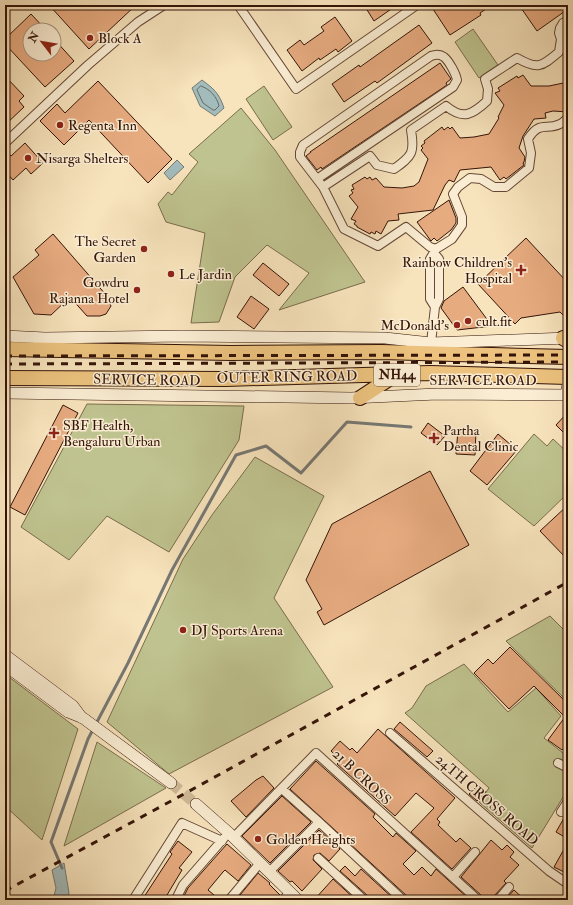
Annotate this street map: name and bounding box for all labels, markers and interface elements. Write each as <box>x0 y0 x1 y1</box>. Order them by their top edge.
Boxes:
north arrow <box>22 22 62 62</box>
text: N <box>25 29 43 46</box>
place label: Block A <box>98 30 142 47</box>
marker: Block A <box>85 33 95 43</box>
place label: Regenta Inn <box>68 117 137 134</box>
marker: Regenta Inn <box>55 120 65 130</box>
place label: Nisarga Shelters <box>36 150 129 167</box>
marker: Nisarga Shelters <box>23 153 33 163</box>
place label: The Secret Garden <box>75 233 136 266</box>
marker: The Secret Garden <box>139 244 149 254</box>
place label: Rainbow Children's Hospital <box>402 254 512 288</box>
marker: Rainbow Children's Hospital <box>515 264 527 276</box>
place label: Le Jardin <box>179 266 232 283</box>
marker: Le Jardin <box>166 269 176 279</box>
place label: Gowdru Rajanna Hotel <box>49 274 129 307</box>
marker: Gowdru Rajanna Hotel <box>132 285 142 295</box>
place label: cult.fit <box>476 313 512 330</box>
marker: cult.fit <box>463 316 473 326</box>
place label: McDonald's <box>380 317 449 334</box>
marker: McDonald's <box>452 320 462 330</box>
road number: NH44 <box>374 364 420 386</box>
street label: OUTER RING ROAD <box>217 367 357 387</box>
street label: SERVICE ROAD <box>93 371 201 389</box>
street label: SERVICE ROAD <box>429 372 537 389</box>
place label: SBF Health, Bengaluru Urban <box>63 417 161 450</box>
place label: Partha Dental Clinic <box>443 422 519 455</box>
marker: SBF Health, Bengaluru Urban <box>48 427 60 439</box>
marker: Partha Dental Clinic <box>428 432 440 444</box>
place label: DJ Sports Arena <box>191 622 283 640</box>
marker: DJ Sports Arena <box>178 625 188 635</box>
street label: 21 B CROSS <box>329 746 395 808</box>
street label: 24TH CROSS ROAD <box>432 751 542 849</box>
place label: Golden Heights <box>266 831 355 848</box>
marker: Golden Heights <box>253 834 263 844</box>

